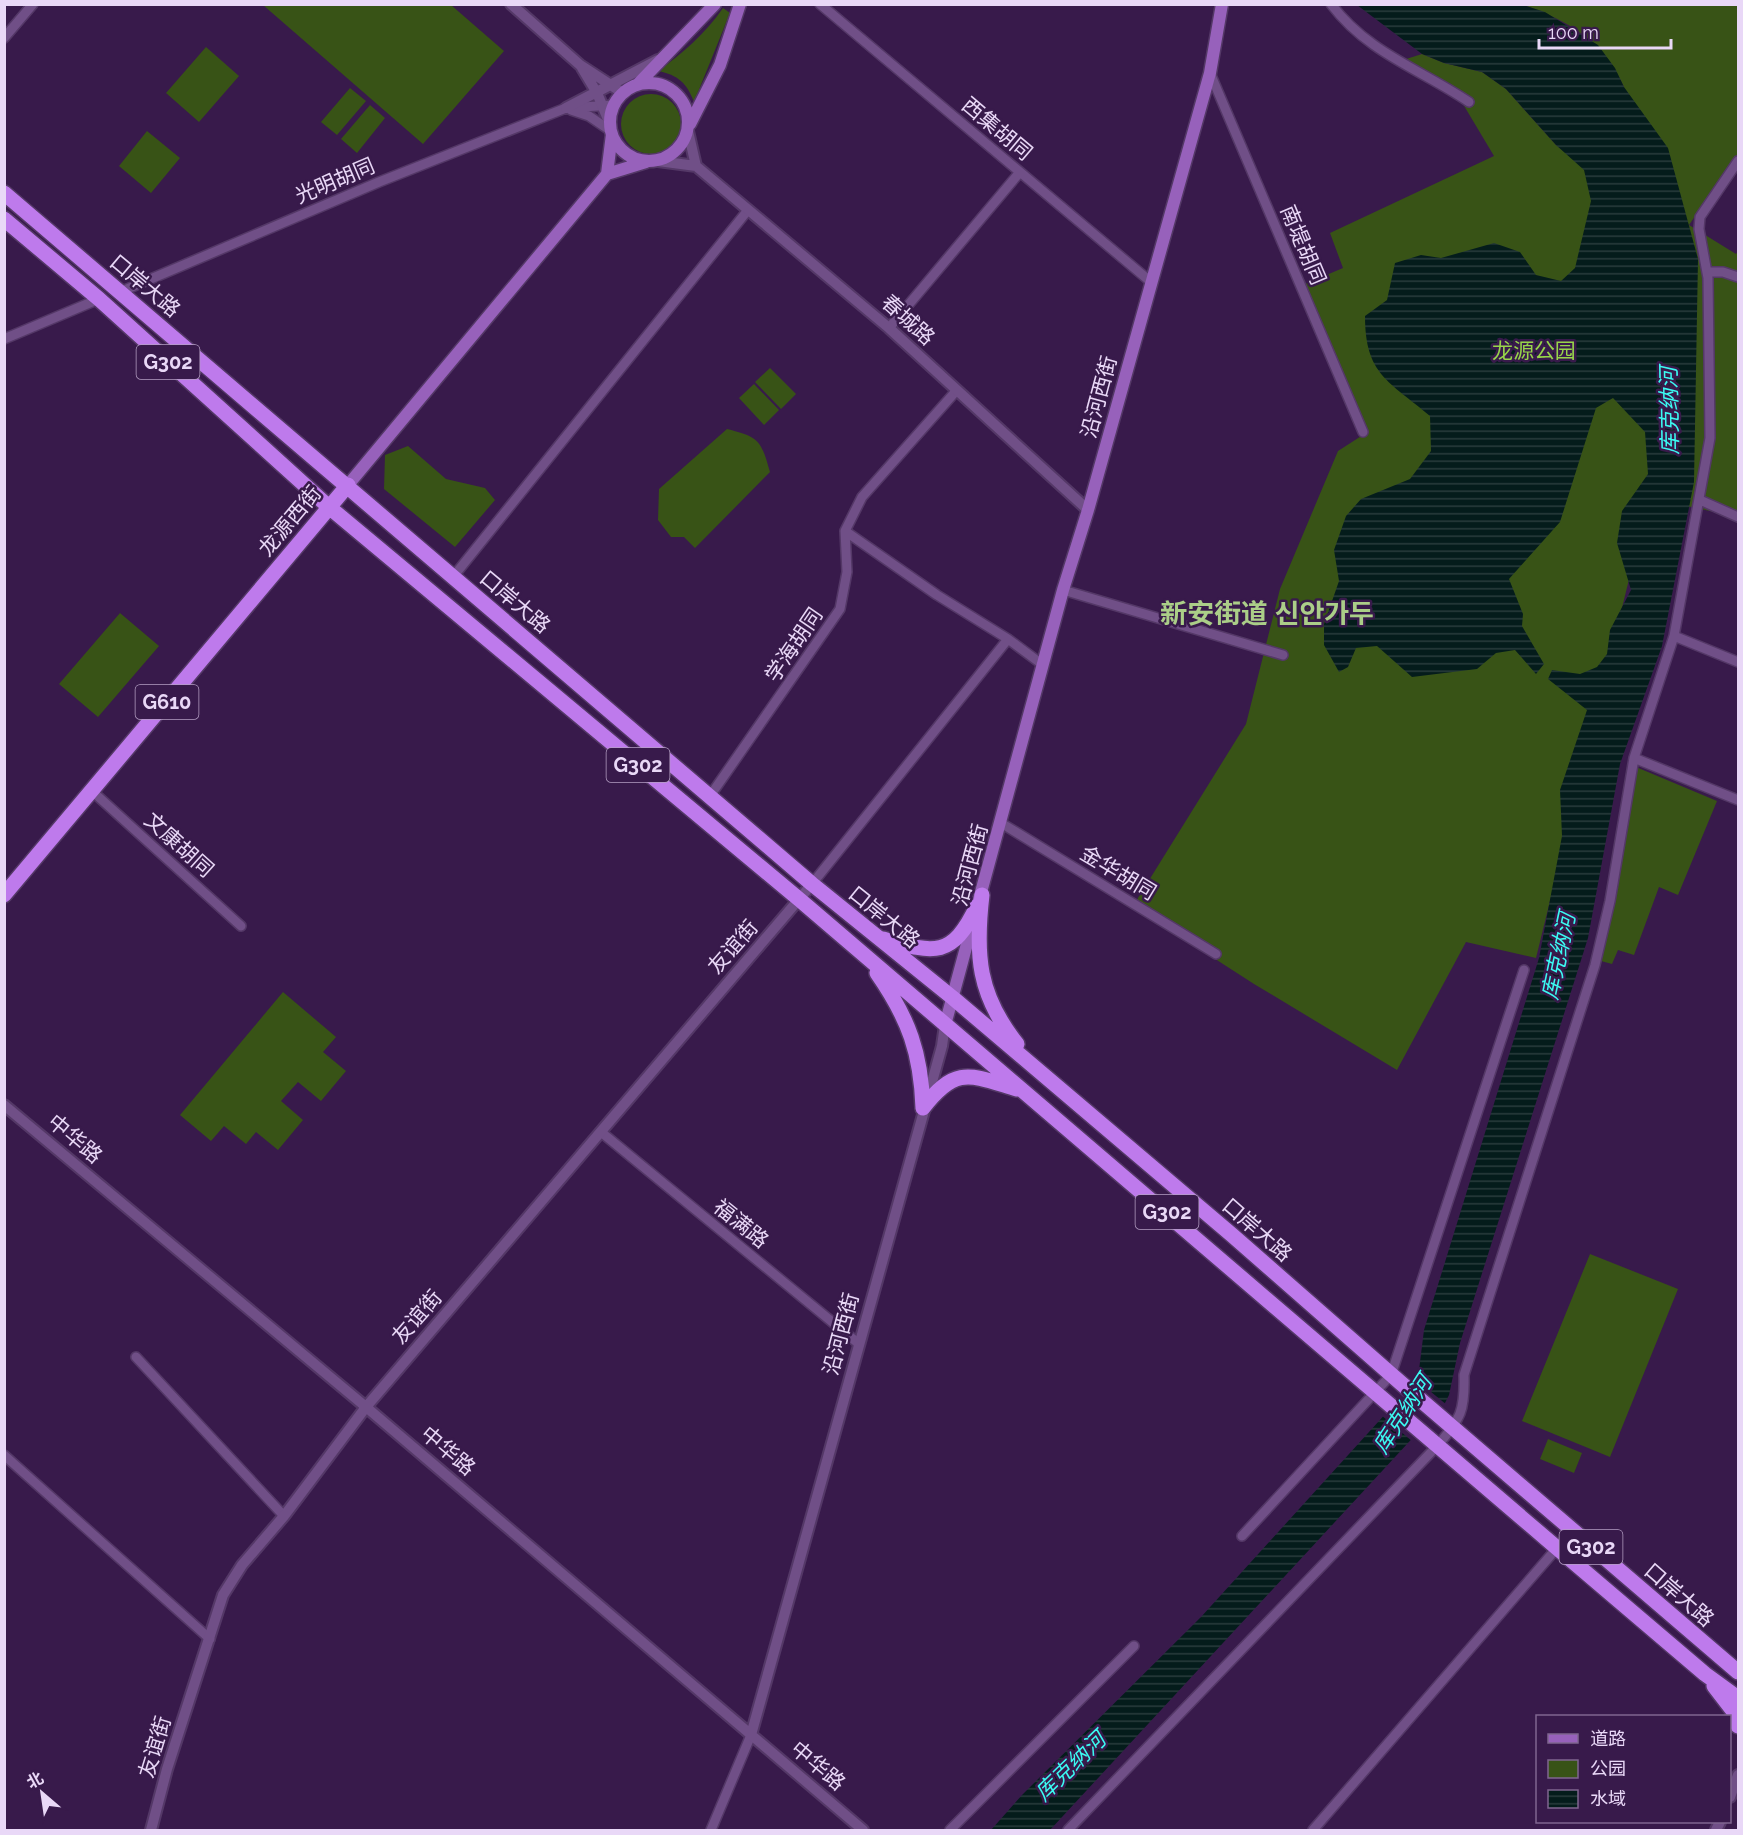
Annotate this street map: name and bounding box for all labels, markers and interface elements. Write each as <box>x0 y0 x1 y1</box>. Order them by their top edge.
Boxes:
scale bar <box>1539 12 1671 50</box>
text: 100 m <box>1548 22 1599 43</box>
street label: 西集胡同 <box>957 92 1038 165</box>
street label: 光明胡同 <box>291 153 378 208</box>
street label: 南堤胡同 <box>1276 201 1331 288</box>
street label: 口岸大路 <box>105 249 186 322</box>
street label: 春城路 <box>877 289 940 350</box>
park label: 龙源公园 <box>1492 338 1576 363</box>
road number: G302 <box>136 345 200 379</box>
street label: 沿河西街 <box>1076 353 1121 441</box>
water label: 库克纳河 <box>1655 363 1683 455</box>
street label: 龙源西街 <box>253 480 326 561</box>
street label: 口岸大路 <box>475 565 556 638</box>
district label: 新安街道 신안가두 <box>1160 598 1374 629</box>
street label: 学海胡同 <box>760 603 827 687</box>
road number: G610 <box>136 685 198 719</box>
road number: G302 <box>606 748 670 782</box>
street label: 文康胡同 <box>140 807 219 882</box>
street label: 沿河西街 <box>947 821 992 909</box>
street label: 金华胡同 <box>1076 840 1161 905</box>
street label: 口岸大路 <box>844 880 925 953</box>
water label: 库克纳河 <box>1536 906 1581 1002</box>
street label: 友谊街 <box>703 915 763 979</box>
street label: 中华路 <box>43 1109 107 1168</box>
street label: 口岸大路 <box>1217 1193 1297 1267</box>
street label: 福满路 <box>709 1194 774 1253</box>
road number: G302 <box>1136 1195 1198 1229</box>
street label: 友谊街 <box>387 1285 447 1349</box>
street label: 沿河西街 <box>818 1290 863 1378</box>
water label: 库克纳河 <box>1367 1367 1439 1458</box>
street label: 中华路 <box>416 1421 480 1480</box>
road number: G302 <box>1560 1530 1622 1564</box>
street label: 口岸大路 <box>1639 1558 1719 1632</box>
street label: 友谊街 <box>133 1713 176 1781</box>
legend <box>1536 1715 1731 1823</box>
water label: 库克纳河 <box>1029 1723 1114 1806</box>
text: 道路 <box>1590 1728 1626 1749</box>
street label: 中华路 <box>786 1736 850 1795</box>
text: 公园 <box>1590 1758 1626 1779</box>
north arrow <box>12 1763 72 1823</box>
text: 北 <box>23 1768 47 1793</box>
text: 水域 <box>1590 1788 1626 1809</box>

